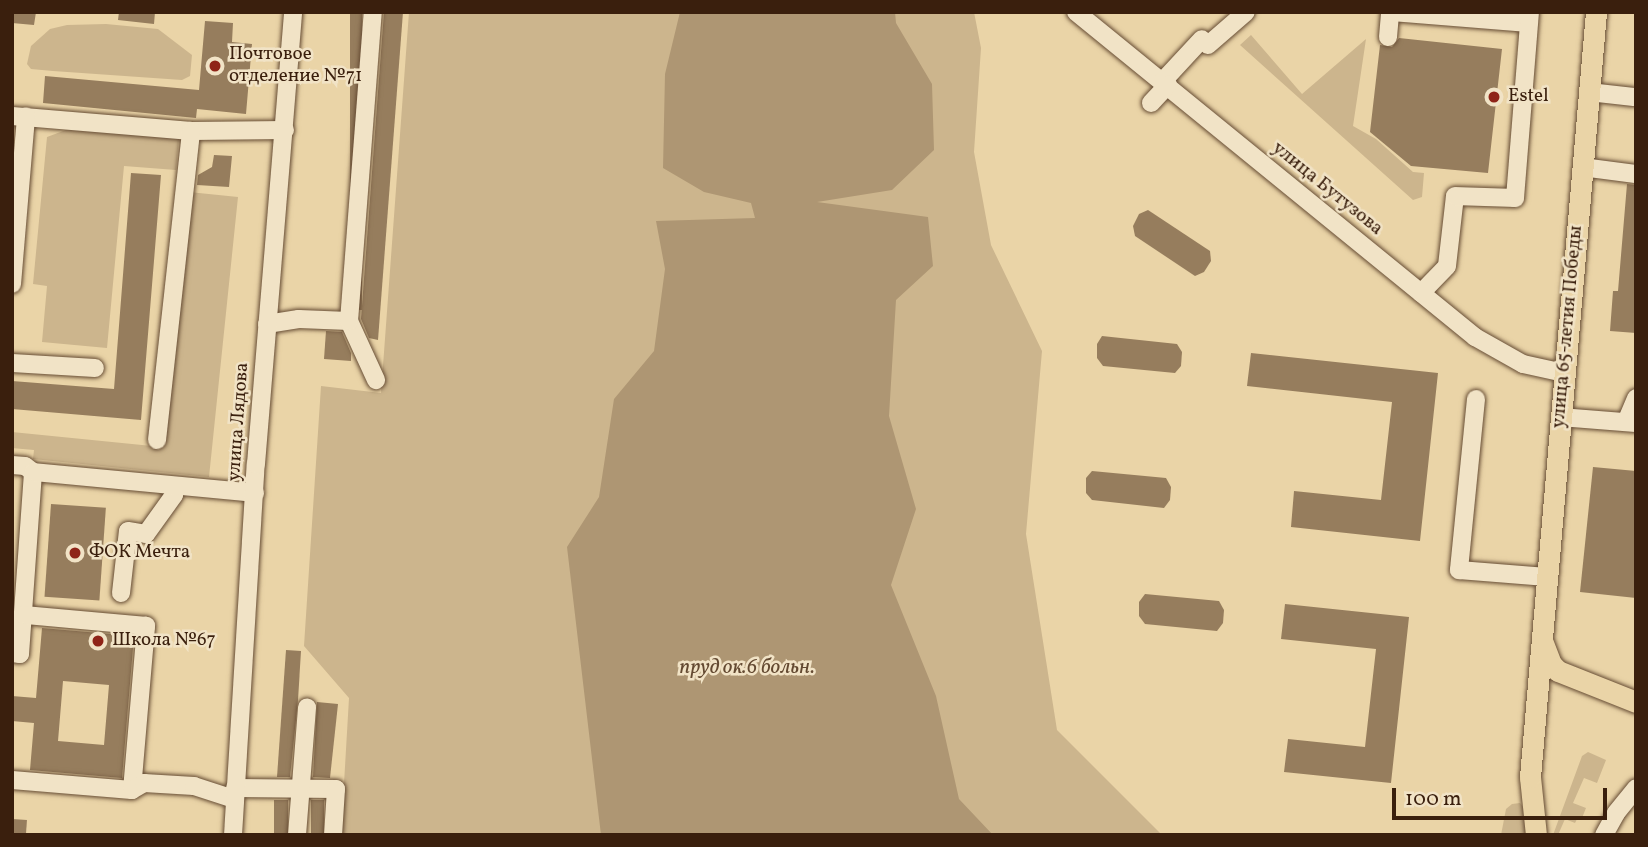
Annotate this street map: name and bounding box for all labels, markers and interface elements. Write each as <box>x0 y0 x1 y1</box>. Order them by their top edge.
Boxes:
place label: Почтовое отделение №71 <box>229 44 362 88</box>
marker: Почтовое отделение №71 <box>207 58 223 74</box>
place label: Estel <box>1508 86 1549 108</box>
marker: Estel <box>1486 89 1502 105</box>
street label: улица Бутузова <box>1267 137 1387 241</box>
street label: улица 65-летия Победы <box>1548 225 1588 429</box>
street label: улица Лядова <box>223 362 255 482</box>
place label: ФОК Мечта <box>89 542 190 564</box>
marker: ФОК Мечта <box>67 545 83 561</box>
place label: Школа №67 <box>112 630 216 652</box>
marker: Школа №67 <box>90 633 106 649</box>
water label: пруд ок.6 больн. <box>679 655 815 681</box>
scale bar <box>1396 774 1611 818</box>
text: 100 m <box>1405 785 1462 814</box>

